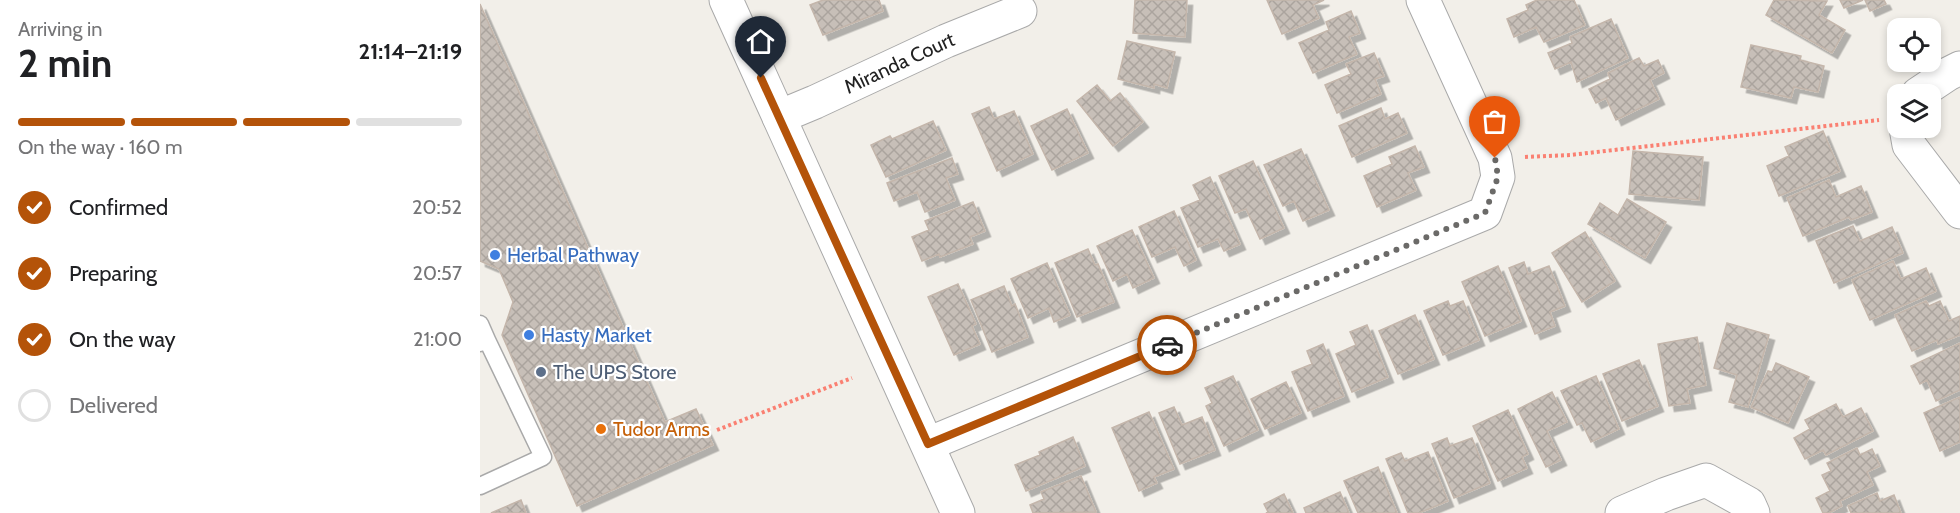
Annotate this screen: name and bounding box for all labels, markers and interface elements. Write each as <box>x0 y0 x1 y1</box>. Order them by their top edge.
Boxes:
pin <box>735 16 786 78</box>
text: Arriving in <box>18 17 102 41</box>
map controls <box>1887 18 1941 138</box>
button: locate <box>1887 18 1941 72</box>
icon: home <box>744 25 777 58</box>
street label: Miranda Court <box>840 27 958 99</box>
text: 21:14–21:19 <box>359 38 462 65</box>
text: 2 min <box>18 39 112 87</box>
button: layers <box>1887 84 1941 138</box>
pin <box>1469 96 1520 158</box>
icon: bag <box>1478 105 1511 138</box>
text: On the way · 160 m <box>18 135 183 159</box>
icon: check <box>18 191 51 224</box>
text: Confirmed <box>69 194 168 221</box>
text: 20:52 <box>412 195 462 219</box>
place label: Herbal Pathway <box>507 243 639 267</box>
marker: Herbal Pathway <box>488 248 502 262</box>
icon: check <box>18 257 51 290</box>
text: Preparing <box>69 260 157 287</box>
text: 20:57 <box>413 261 462 285</box>
courier <box>1137 315 1197 375</box>
icon: check <box>18 323 51 356</box>
place label: Hasty Market <box>541 323 652 347</box>
text: On the way <box>69 326 176 353</box>
text: 21:00 <box>413 327 462 351</box>
marker: Hasty Market <box>522 328 536 342</box>
icon: car <box>1151 329 1184 362</box>
place label: The UPS Store <box>553 360 677 384</box>
marker: The UPS Store <box>534 365 548 379</box>
text: Delivered <box>69 392 158 419</box>
place label: Tudor Arms <box>613 417 710 441</box>
marker: Tudor Arms <box>594 422 608 436</box>

